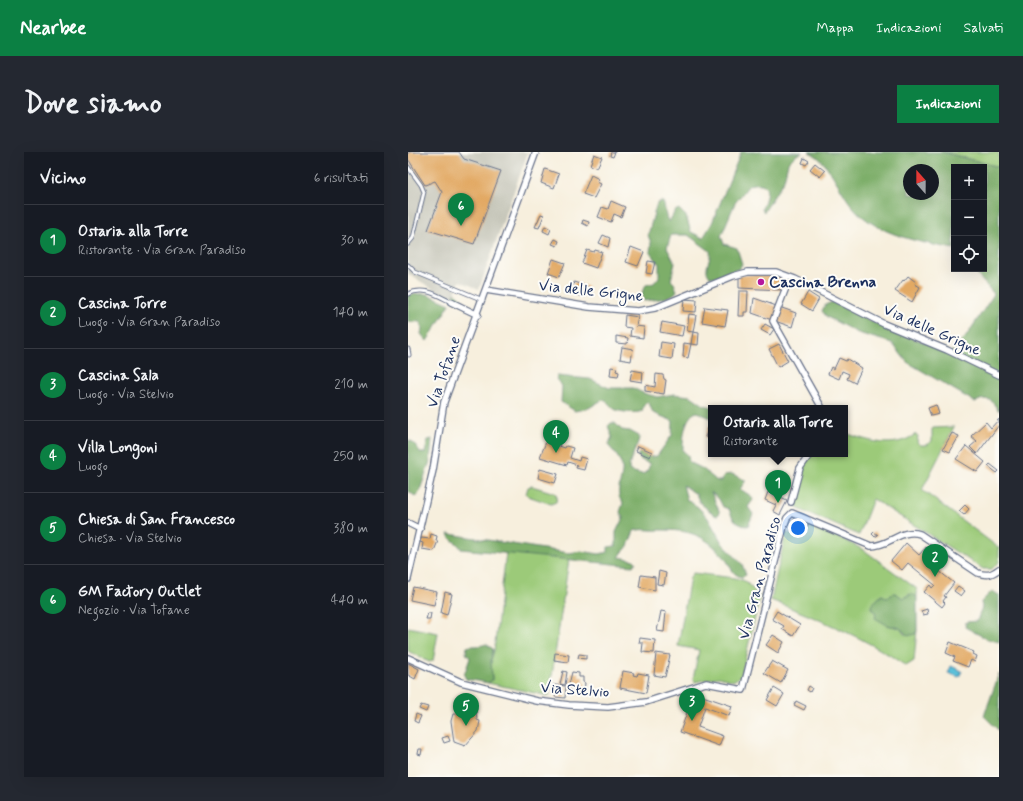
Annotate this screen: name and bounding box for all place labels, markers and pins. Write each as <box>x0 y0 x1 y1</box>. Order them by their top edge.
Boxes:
pin: 6 <box>448 193 474 226</box>
place label: Cascina Brenna <box>769 272 876 293</box>
marker: Cascina Brenna <box>756 277 766 287</box>
pin: 4 <box>543 420 569 453</box>
pin: 1 <box>765 470 791 503</box>
pin: 2 <box>922 544 948 577</box>
pin: 3 <box>679 688 705 721</box>
pin: 5 <box>453 693 479 726</box>

